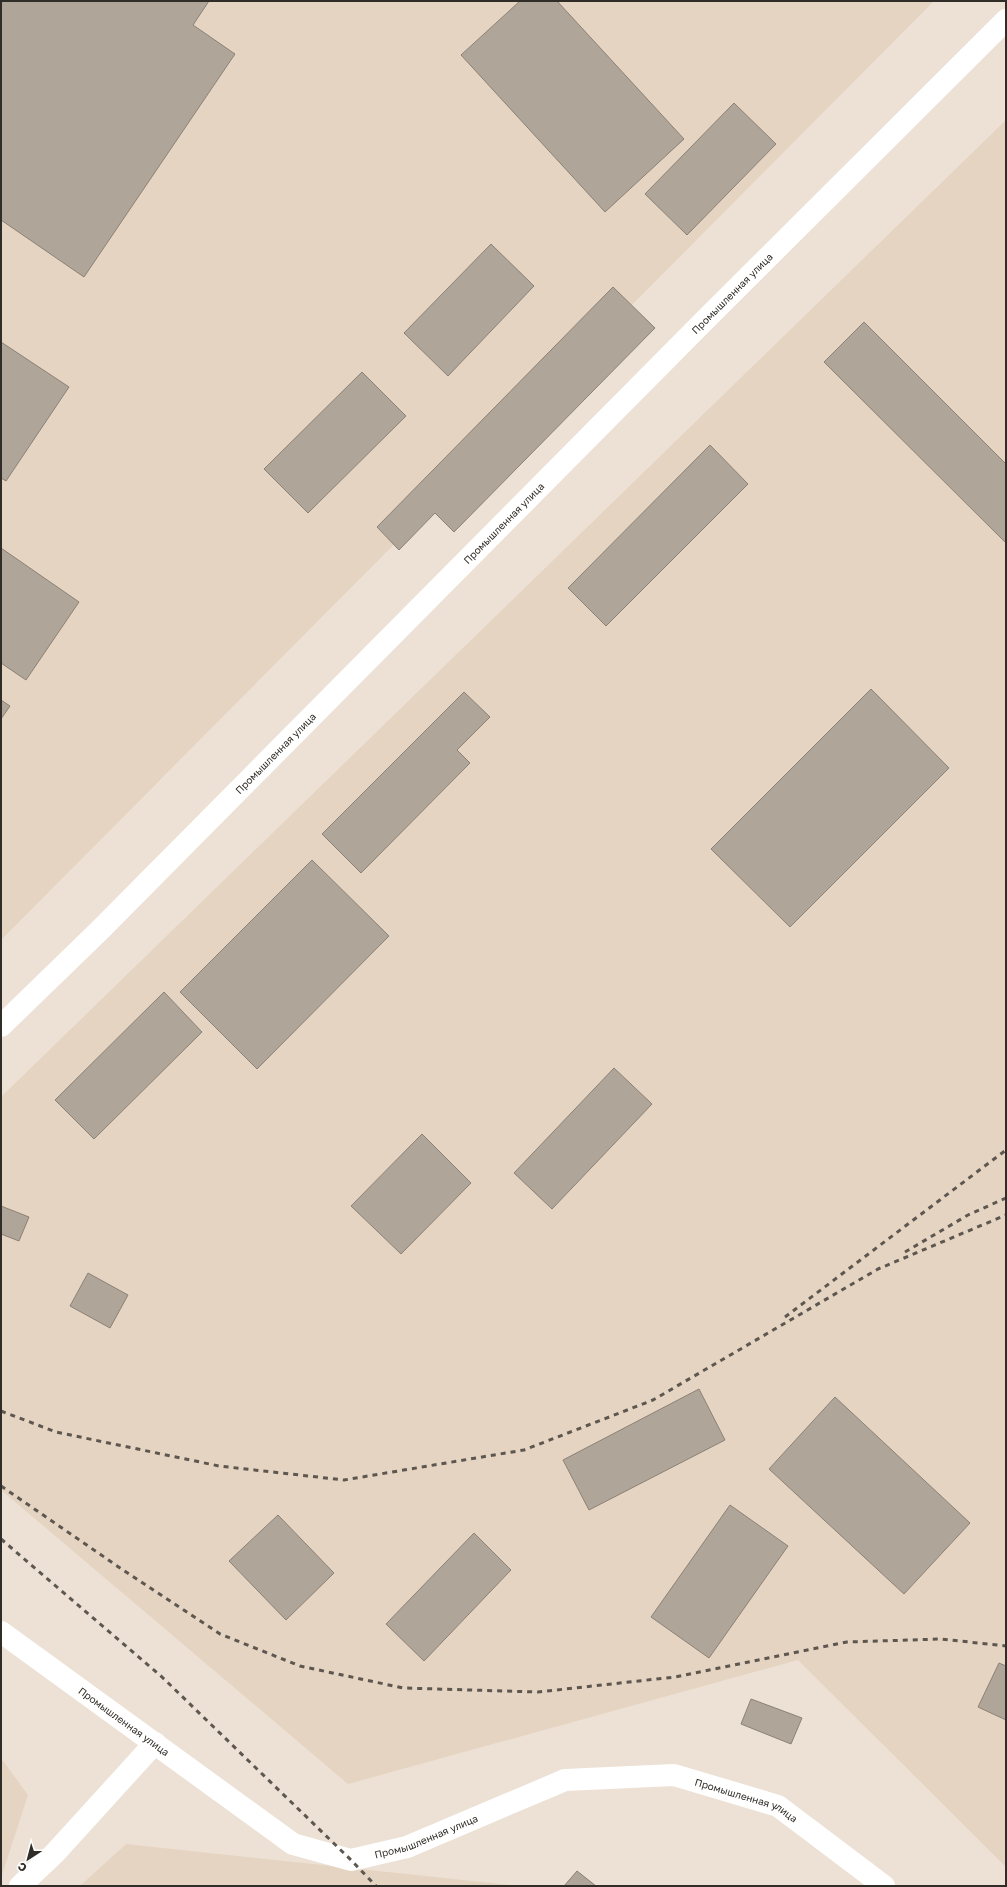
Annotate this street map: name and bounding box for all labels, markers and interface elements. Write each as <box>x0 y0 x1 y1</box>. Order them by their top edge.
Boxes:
street label: Промышленная улица <box>689 250 775 336</box>
street label: Промышленная улица <box>461 480 546 566</box>
street label: Промышленная улица <box>233 710 318 796</box>
street label: Промышленная улица <box>76 1684 172 1758</box>
street label: Промышленная улица <box>693 1776 800 1825</box>
street label: Промышленная улица <box>373 1812 479 1860</box>
north arrow <box>8 1839 48 1879</box>
text: С <box>15 1860 29 1875</box>

